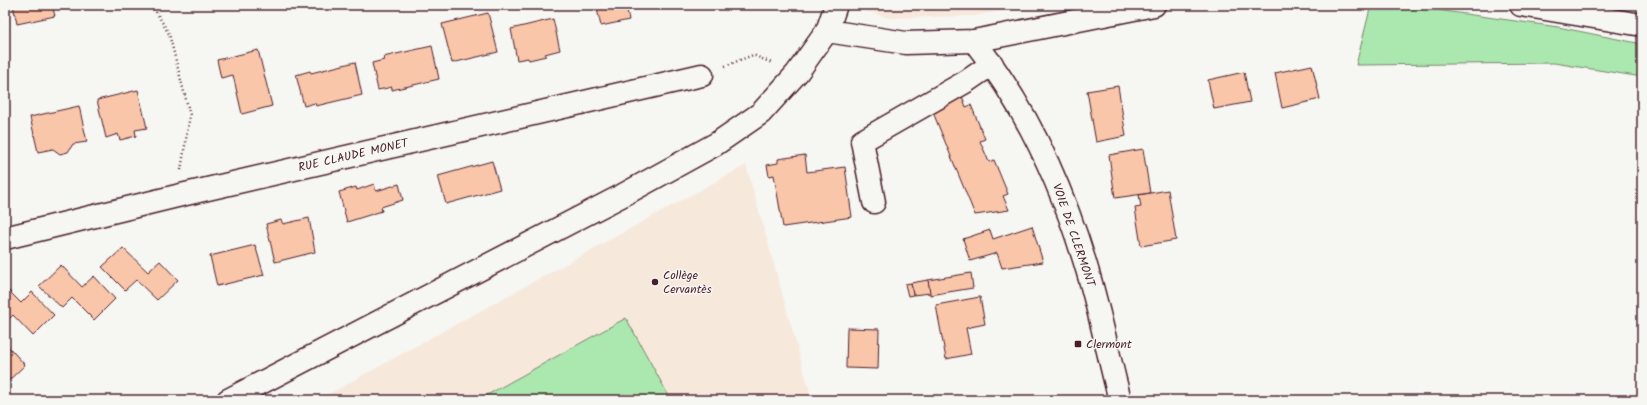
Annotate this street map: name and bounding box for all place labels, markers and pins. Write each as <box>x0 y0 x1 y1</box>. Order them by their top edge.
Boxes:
place label: Collège Cervantès <box>663 266 712 299</box>
marker: Collège Cervantès <box>650 277 660 287</box>
place label: Clermont <box>1086 335 1132 354</box>
marker: Clermont <box>1073 339 1083 349</box>

